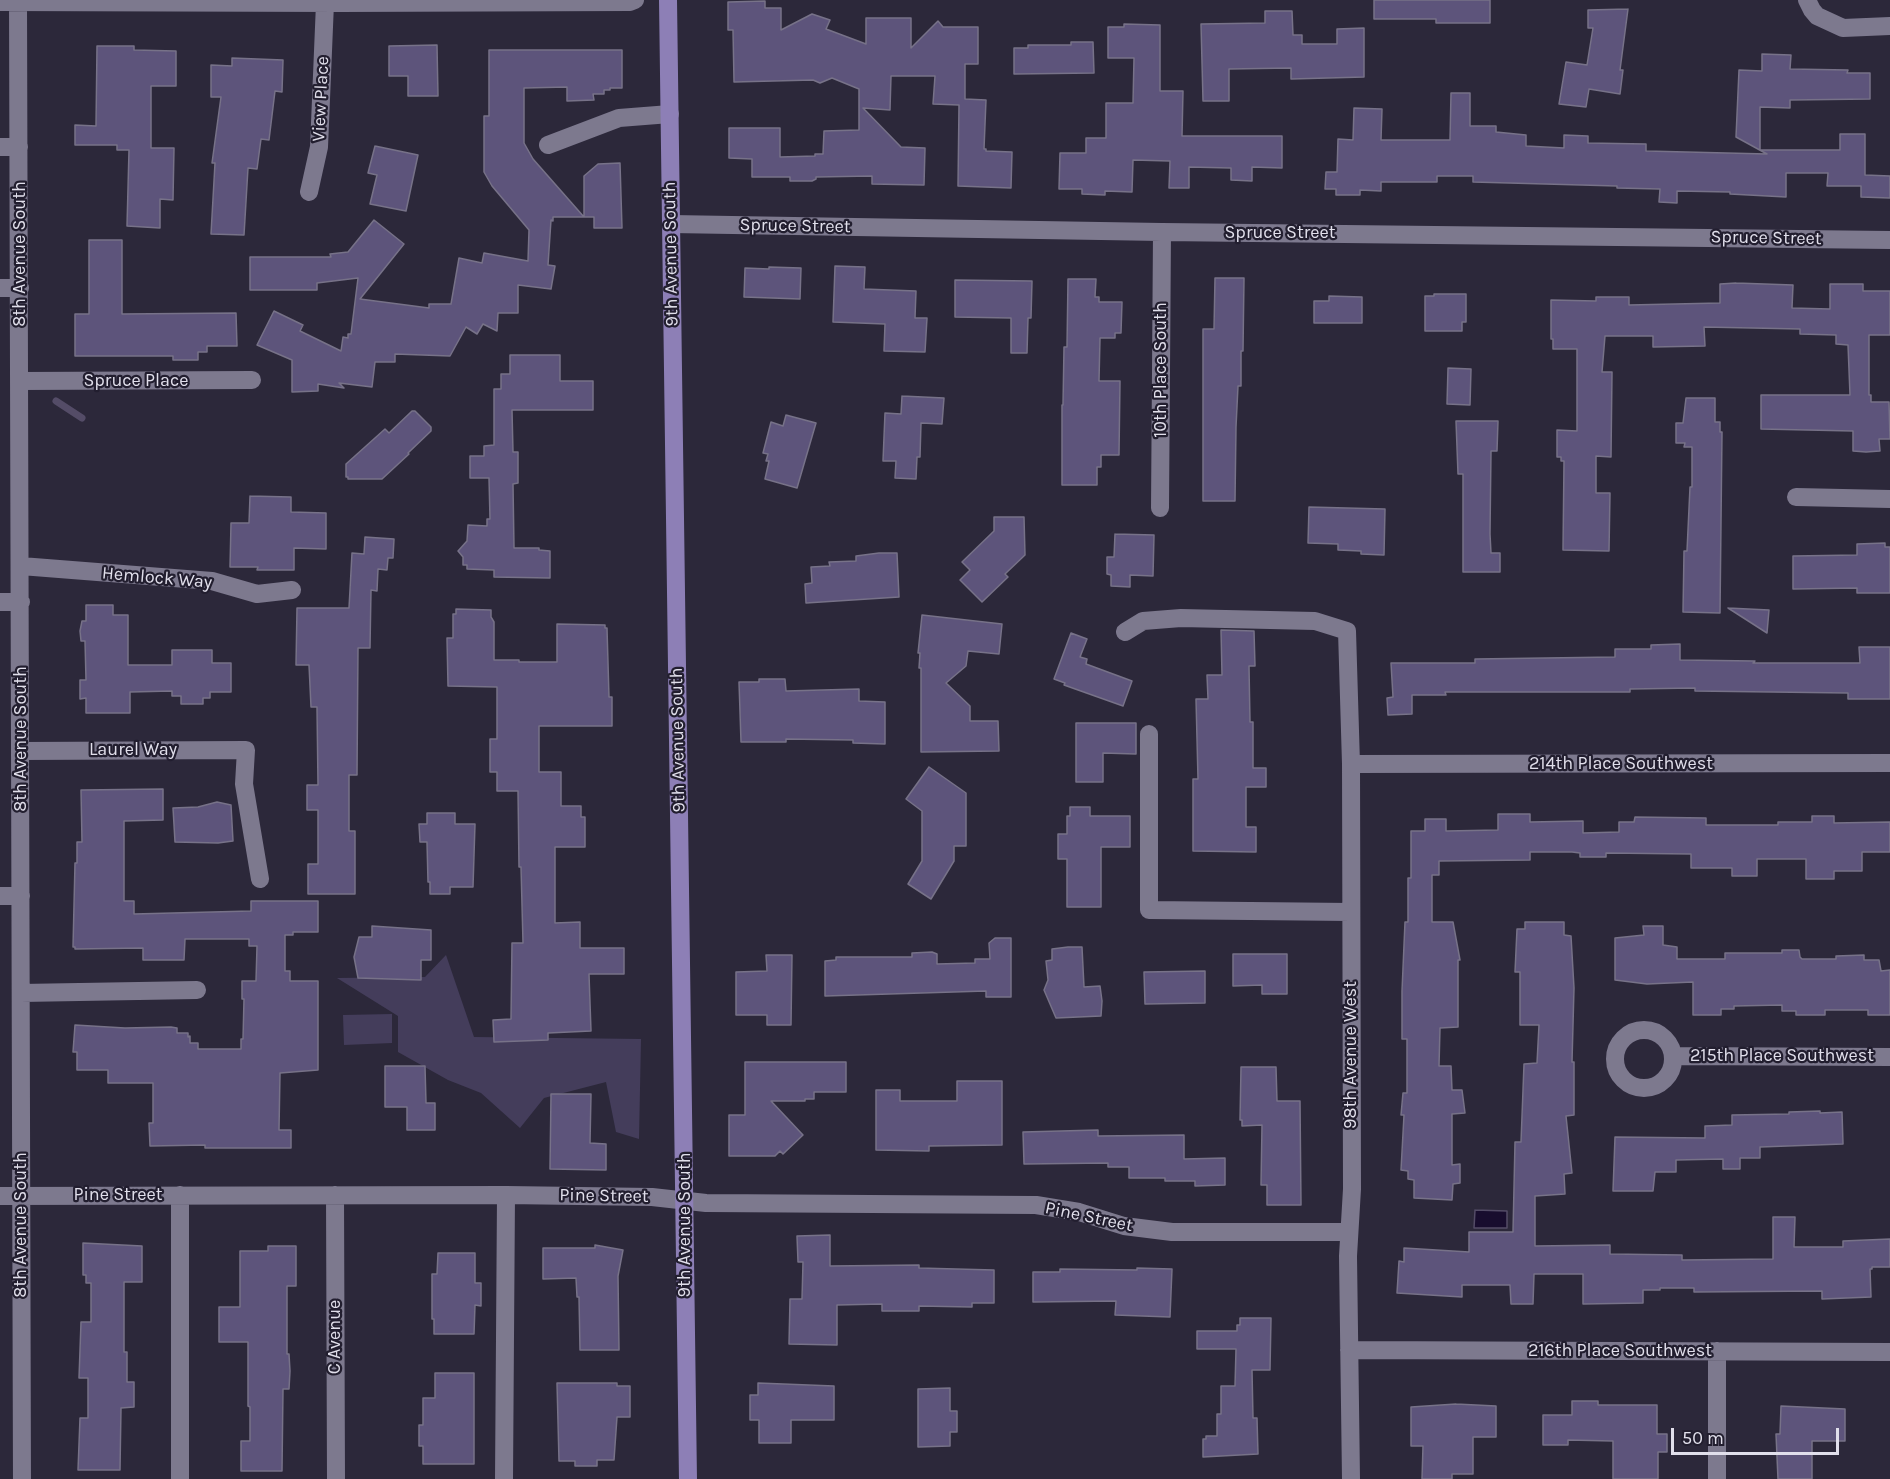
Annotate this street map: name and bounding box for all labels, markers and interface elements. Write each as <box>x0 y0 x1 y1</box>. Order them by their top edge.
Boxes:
street label: View Place <box>308 56 334 142</box>
street label: 8th Avenue South <box>9 181 31 327</box>
street label: 9th Avenue South <box>659 181 683 327</box>
street label: Spruce Street <box>739 214 851 238</box>
street label: Spruce Street <box>1224 222 1336 244</box>
street label: Spruce Street <box>1710 226 1822 250</box>
street label: 10th Place South <box>1150 302 1172 438</box>
street label: Spruce Place <box>83 370 189 392</box>
street label: Hemlock Way <box>101 562 213 594</box>
street label: 8th Avenue South <box>10 666 32 812</box>
street label: 9th Avenue South <box>666 667 690 813</box>
street label: Laurel Way <box>89 739 177 761</box>
street label: 214th Place Southwest <box>1529 753 1713 775</box>
street label: 98th Avenue West <box>1340 981 1362 1129</box>
street label: 215th Place Southwest <box>1690 1045 1874 1067</box>
street label: 8th Avenue South <box>10 1152 32 1298</box>
street label: 9th Avenue South <box>674 1152 696 1298</box>
street label: Pine Street <box>73 1184 163 1206</box>
street label: Pine Street <box>559 1184 649 1208</box>
street label: Pine Street <box>1043 1197 1135 1237</box>
street label: C Avenue <box>324 1300 346 1374</box>
street label: 216th Place Southwest <box>1528 1340 1712 1362</box>
scale bar <box>1674 1416 1842 1454</box>
text: 50 m <box>1682 1427 1724 1449</box>

